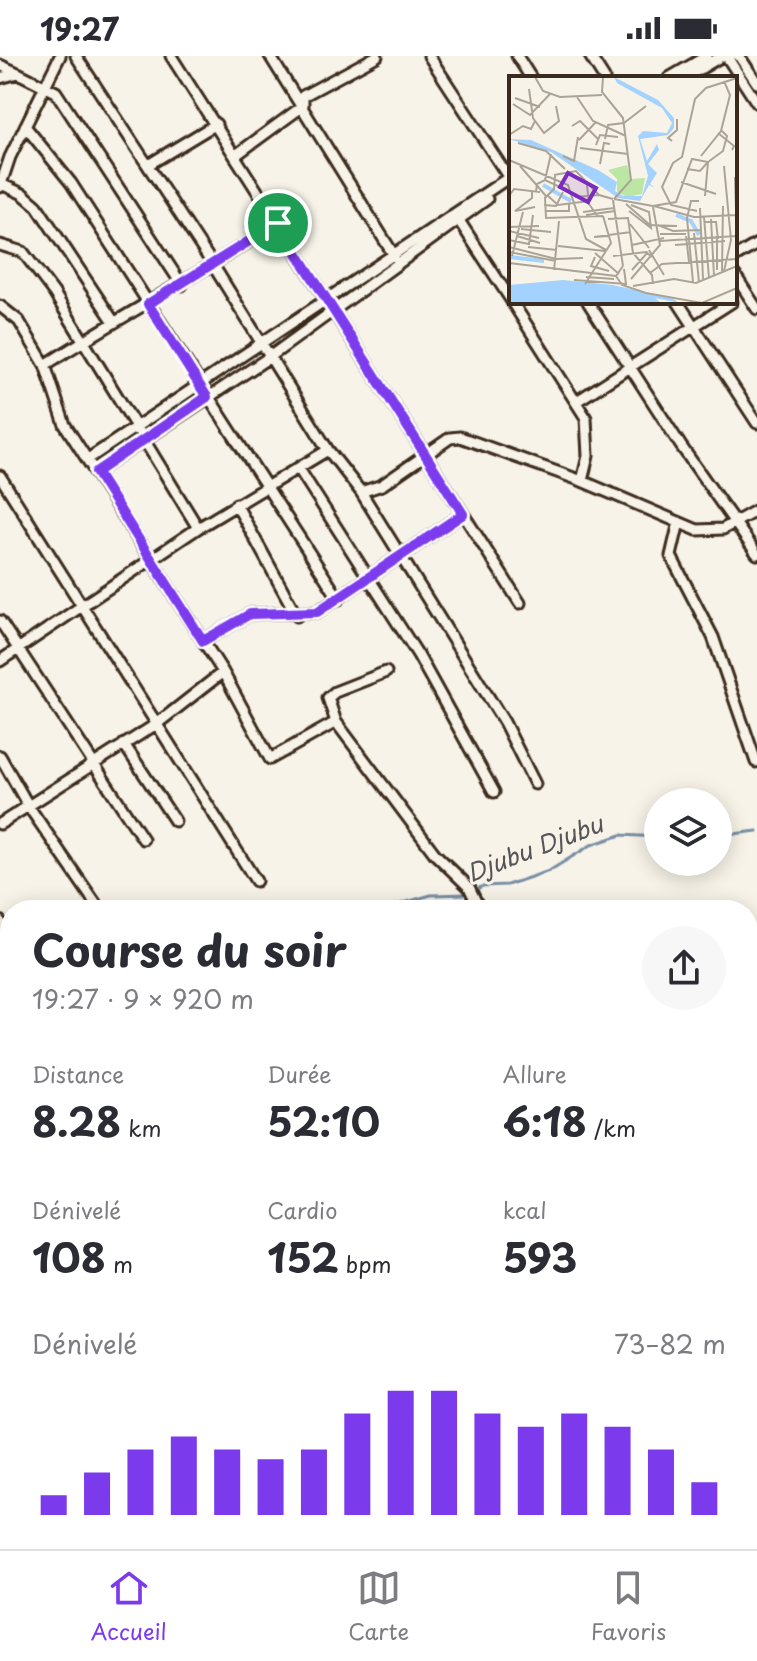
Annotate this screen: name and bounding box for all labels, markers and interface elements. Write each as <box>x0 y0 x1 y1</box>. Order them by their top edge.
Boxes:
text: 19:27 <box>40 6 119 51</box>
inset map <box>509 76 737 304</box>
pin <box>244 189 312 257</box>
icon: arrive <box>256 201 300 245</box>
map controls <box>644 788 732 876</box>
button: layers <box>644 788 732 876</box>
water label: Djubu Djubu <box>461 804 609 890</box>
text: Course du soir <box>32 916 347 982</box>
button: share <box>642 926 726 1010</box>
text: 19:27 · 9 × 920 m <box>32 979 254 1018</box>
text: Distance <box>32 1057 124 1090</box>
text: Durée <box>267 1057 332 1090</box>
text: Allure <box>503 1057 567 1090</box>
text: 8.28 <box>32 1090 121 1151</box>
text: 52:10 <box>267 1090 380 1151</box>
text: 6:18 <box>503 1090 587 1151</box>
text: km <box>121 1111 161 1144</box>
text: /km <box>587 1111 636 1144</box>
text: Dénivelé <box>32 1193 121 1226</box>
text: Cardio <box>267 1193 337 1226</box>
text: kcal <box>503 1193 547 1226</box>
text: 108 <box>32 1226 106 1287</box>
text: 152 <box>267 1226 339 1287</box>
text: 593 <box>503 1226 577 1287</box>
text: m <box>106 1247 133 1280</box>
text: bpm <box>339 1247 391 1280</box>
text: Dénivelé <box>32 1324 137 1363</box>
text: 73–82 m <box>614 1324 726 1363</box>
tab: Accueil <box>91 1566 167 1647</box>
tab: Carte <box>348 1566 409 1647</box>
tab: Favoris <box>591 1566 666 1647</box>

